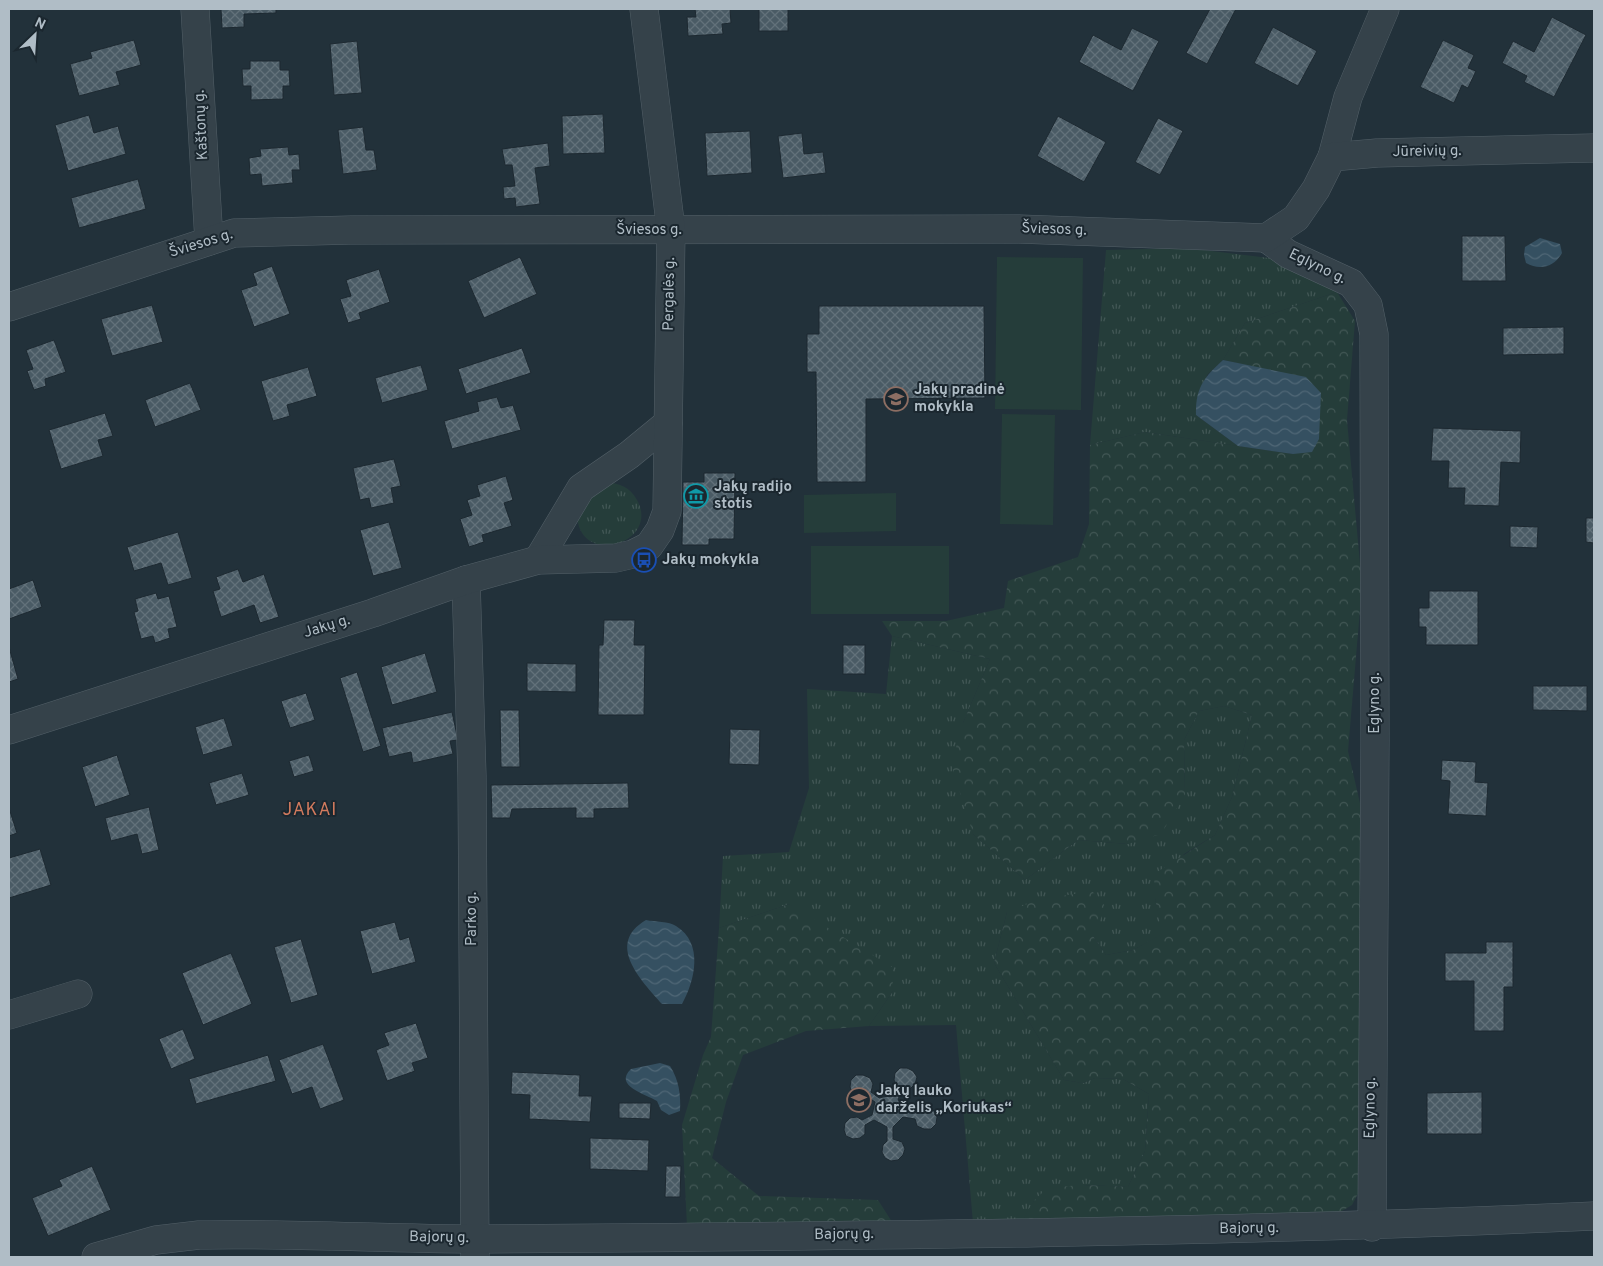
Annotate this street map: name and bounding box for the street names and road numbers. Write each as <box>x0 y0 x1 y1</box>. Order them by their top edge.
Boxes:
street label: Kaštonų g. <box>191 89 213 161</box>
street label: Jūreivių g. <box>1392 142 1462 162</box>
street label: Šviesos g. <box>1021 217 1087 241</box>
street label: Šviesos g. <box>616 219 682 240</box>
street label: Šviesos g. <box>166 223 235 263</box>
street label: Eglyno g. <box>1285 245 1349 289</box>
street label: Pergalės g. <box>660 257 680 331</box>
street label: Jakų g. <box>301 611 353 643</box>
street label: Eglyno g. <box>1366 672 1385 734</box>
street label: Parko g. <box>463 892 482 946</box>
street label: Eglyno g. <box>1361 1077 1381 1139</box>
street label: Bajorų g. <box>1219 1219 1279 1239</box>
street label: Bajorų g. <box>814 1225 874 1245</box>
street label: Bajorų g. <box>409 1228 469 1248</box>

